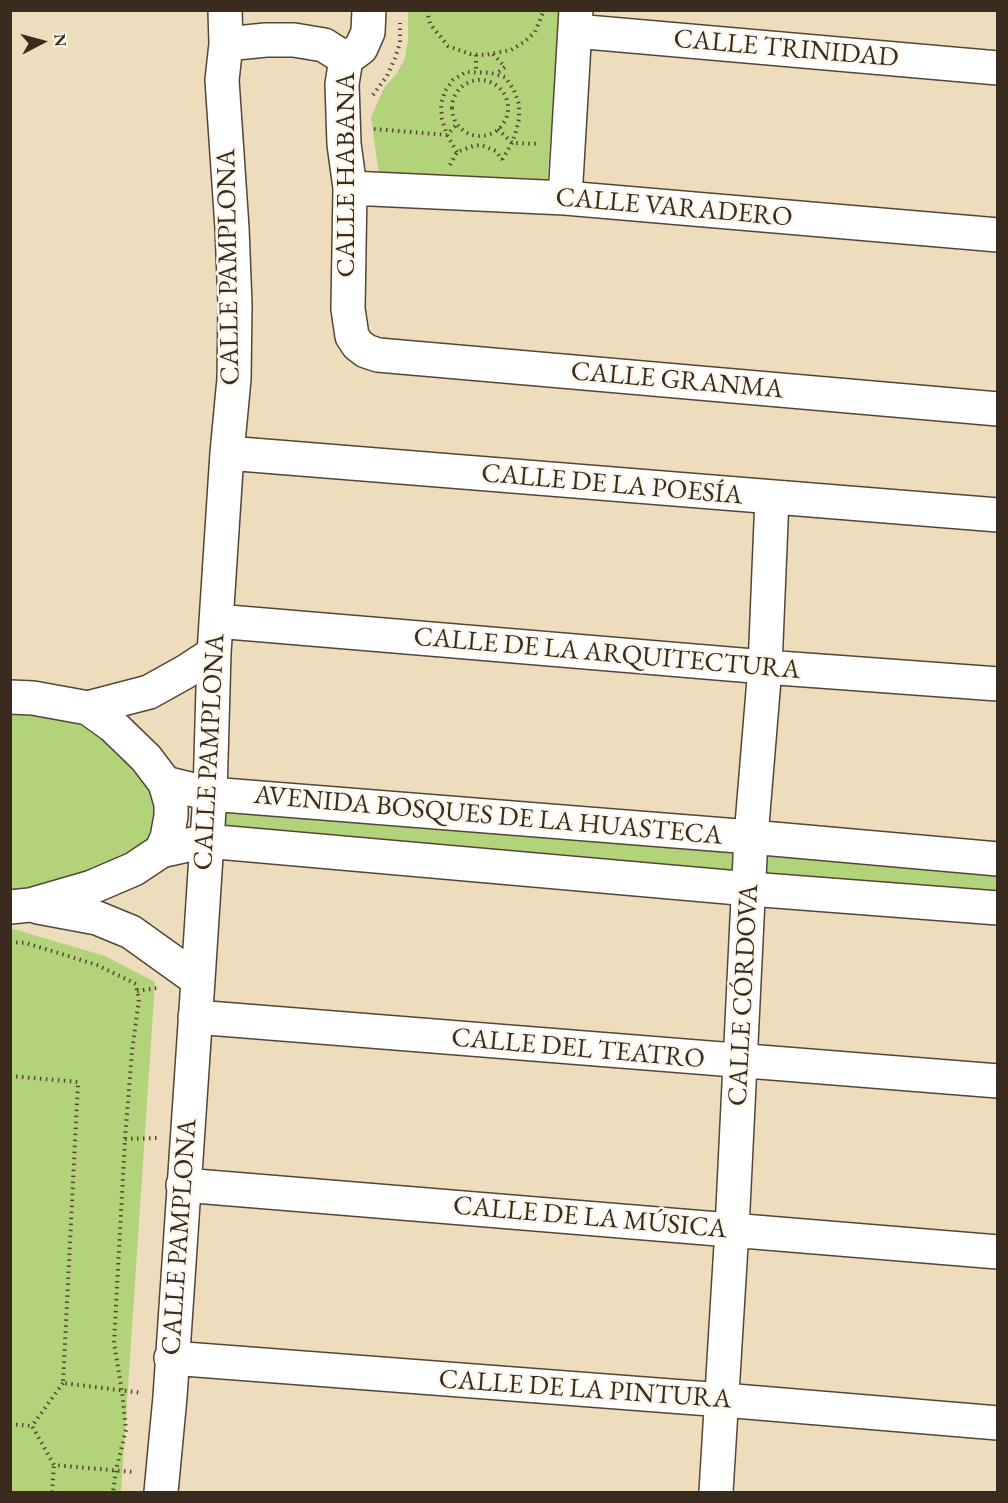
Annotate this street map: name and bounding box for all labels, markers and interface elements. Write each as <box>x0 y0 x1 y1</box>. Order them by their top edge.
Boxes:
north arrow <box>12 12 72 72</box>
street label: CALLE TRINIDAD <box>672 23 900 75</box>
text: N <box>49 33 72 48</box>
street label: CALLE HABANA <box>331 72 363 278</box>
street label: CALLE PAMPLONA <box>211 148 247 386</box>
street label: CALLE VARADERO <box>554 181 794 235</box>
street label: CALLE GRANMA <box>569 356 785 406</box>
street label: CALLE DE LA POESÍA <box>480 457 744 513</box>
street label: CALLE DE LA ARQUITECTURA <box>412 621 802 687</box>
street label: CALLE PAMPLONA <box>188 633 232 871</box>
street label: AVENIDA BOSQUES DE LA HUASTECA <box>252 779 724 853</box>
street label: CALLE CÓRDOVA <box>722 883 766 1107</box>
street label: CALLE DEL TEATRO <box>450 1022 706 1076</box>
street label: CALLE PAMPLONA <box>156 1118 204 1356</box>
street label: CALLE DE LA MÚSICA <box>452 1190 728 1246</box>
street label: CALLE DE LA PINTURA <box>438 1364 732 1416</box>

